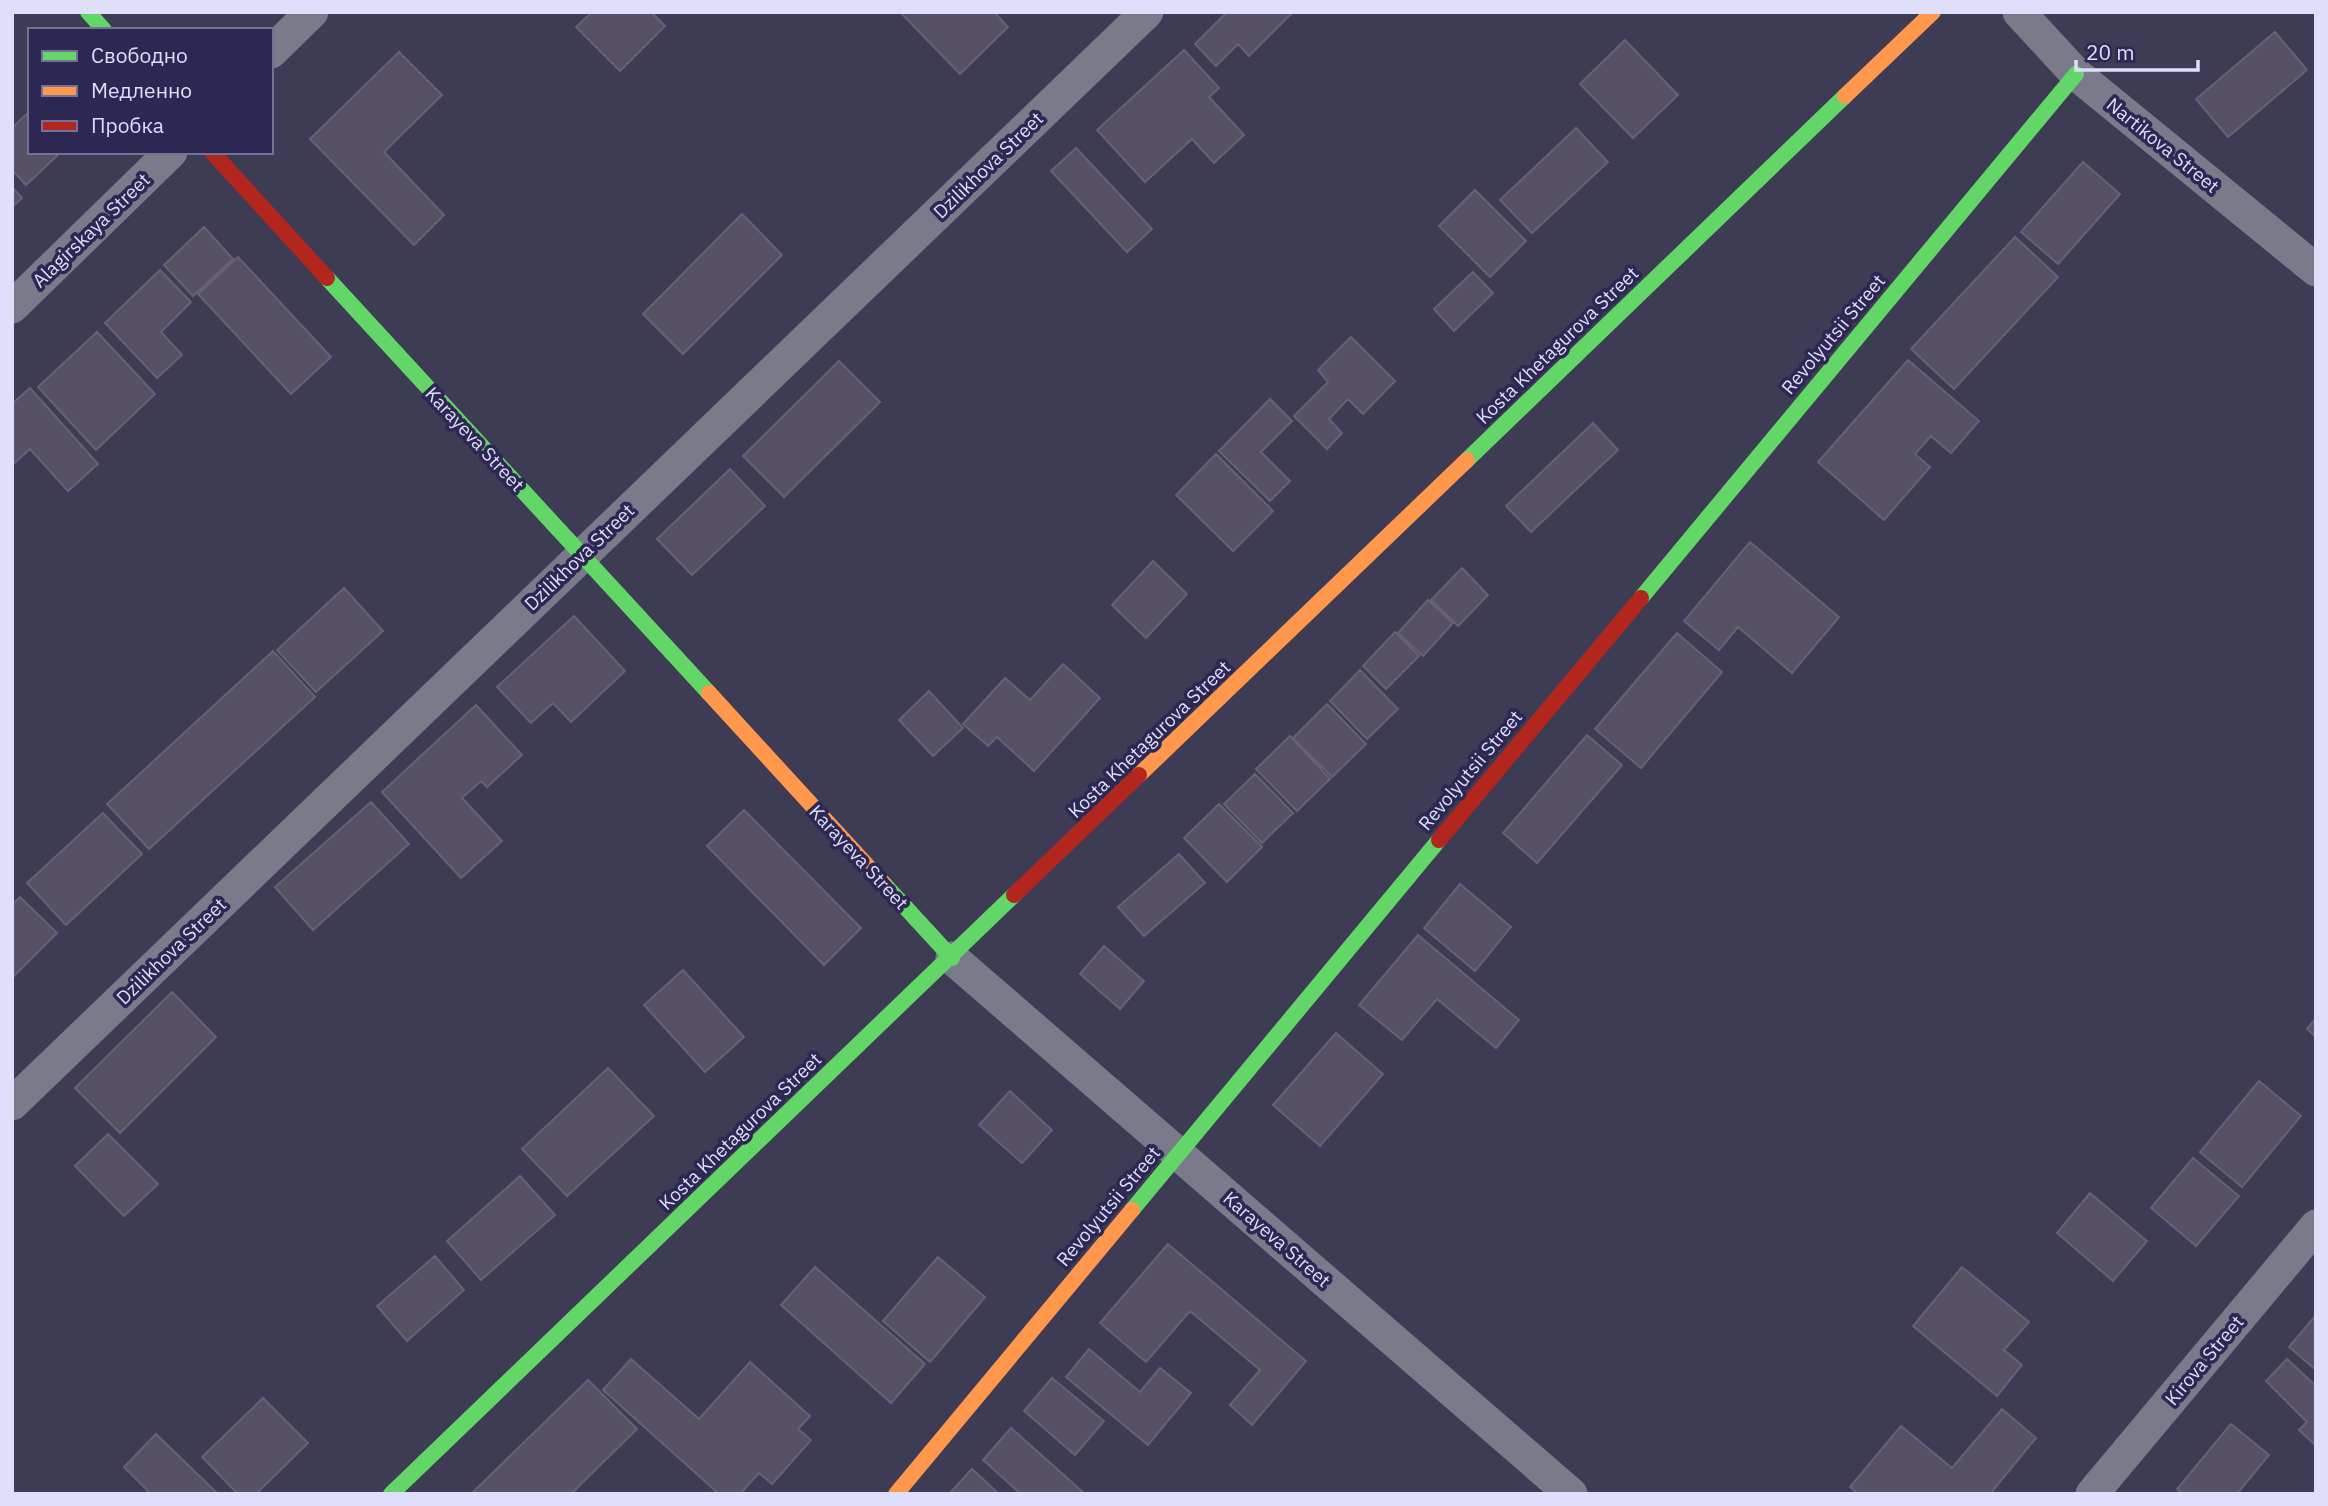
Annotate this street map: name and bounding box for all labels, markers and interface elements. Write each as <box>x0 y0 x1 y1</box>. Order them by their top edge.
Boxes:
legend <box>28 28 273 154</box>
scale bar <box>2076 28 2198 72</box>
text: 20 m <box>2086 38 2135 66</box>
text: Свободно <box>91 41 188 69</box>
text: Медленно <box>91 76 192 104</box>
street label: Nartikova Street <box>2102 92 2224 198</box>
street label: Dzilikhova Street <box>928 107 1048 223</box>
text: Пробка <box>91 111 164 139</box>
street label: Alagirskaya Street <box>27 168 155 292</box>
street label: Kosta Khetagurova Street <box>1471 261 1643 429</box>
street label: Revolyutsii Street <box>1776 269 1890 399</box>
street label: Karayeva Street <box>420 382 530 496</box>
street label: Dzilikhova Street <box>519 499 639 615</box>
street label: Kosta Khetagurova Street <box>1063 655 1235 823</box>
street label: Revolyutsii Street <box>1413 705 1527 835</box>
street label: Karayeva Street <box>804 800 914 914</box>
street label: Dzilikhova Street <box>111 893 231 1009</box>
street label: Kosta Khetagurova Street <box>654 1047 826 1215</box>
street label: Revolyutsii Street <box>1051 1141 1165 1271</box>
street label: Karayeva Street <box>1218 1186 1336 1292</box>
street label: Kirova Street <box>2159 1310 2249 1410</box>

